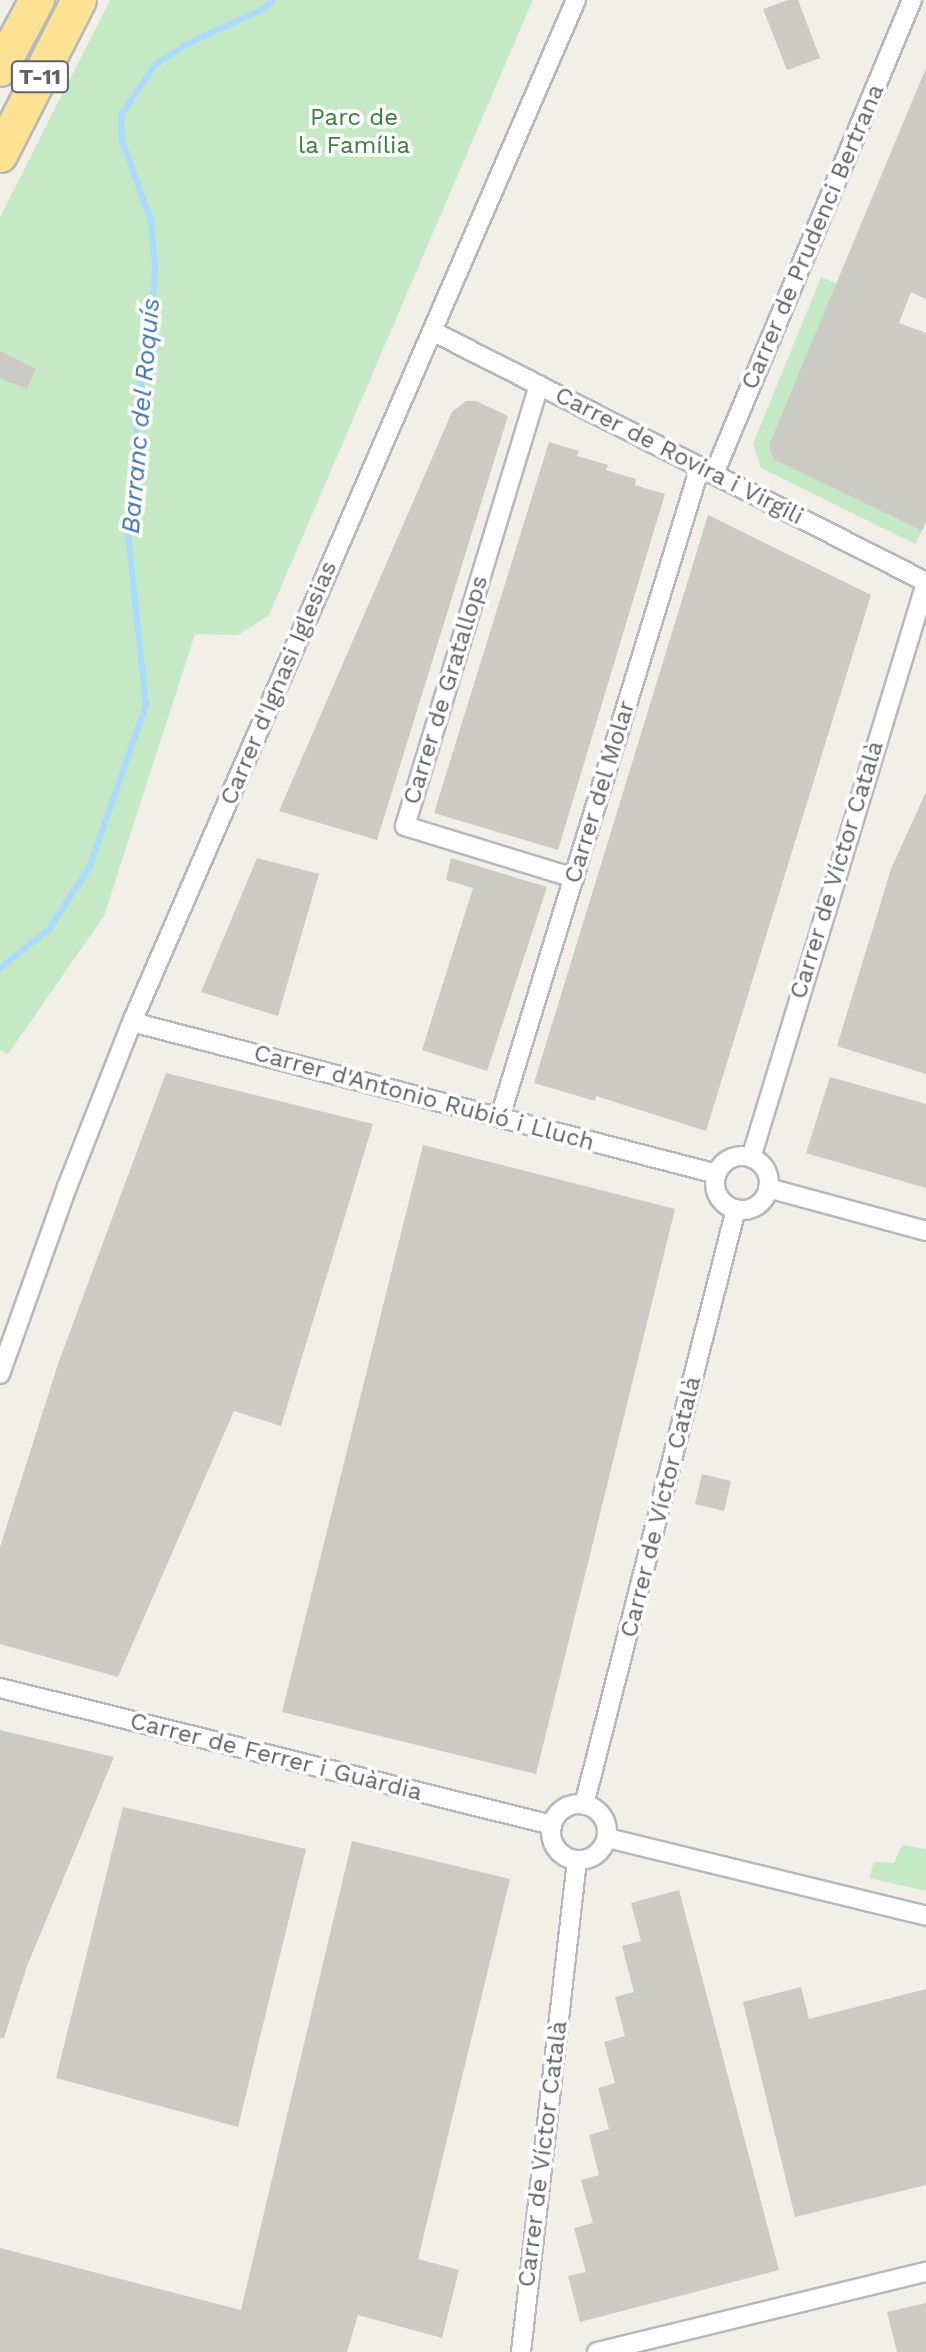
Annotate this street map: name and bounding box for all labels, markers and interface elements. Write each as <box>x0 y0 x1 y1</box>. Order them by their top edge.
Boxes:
road number: T-11 <box>10 59 70 95</box>
street label: Carrer de Prudenci Bertrana <box>735 80 891 394</box>
park label: Parc de la Família <box>298 104 410 160</box>
water label: Barranc del Roquís <box>115 296 167 536</box>
street label: Carrer de Rovira i Virgili <box>549 380 809 532</box>
street label: Carrer d'Ignasi Iglesias <box>214 556 344 810</box>
street label: Carrer de Gratallops <box>397 572 495 808</box>
street label: Carrer del Molar <box>558 697 642 887</box>
street label: Carrer de Víctor Català <box>784 737 890 1003</box>
street label: Carrer d'Antonio Rubió i Lluch <box>250 1039 598 1157</box>
street label: Carrer de Víctor Català <box>614 1372 708 1642</box>
street label: Carrer de Ferrer i Guàrdia <box>126 1707 426 1807</box>
street label: Carrer de Víctor Català <box>512 2018 574 2290</box>

